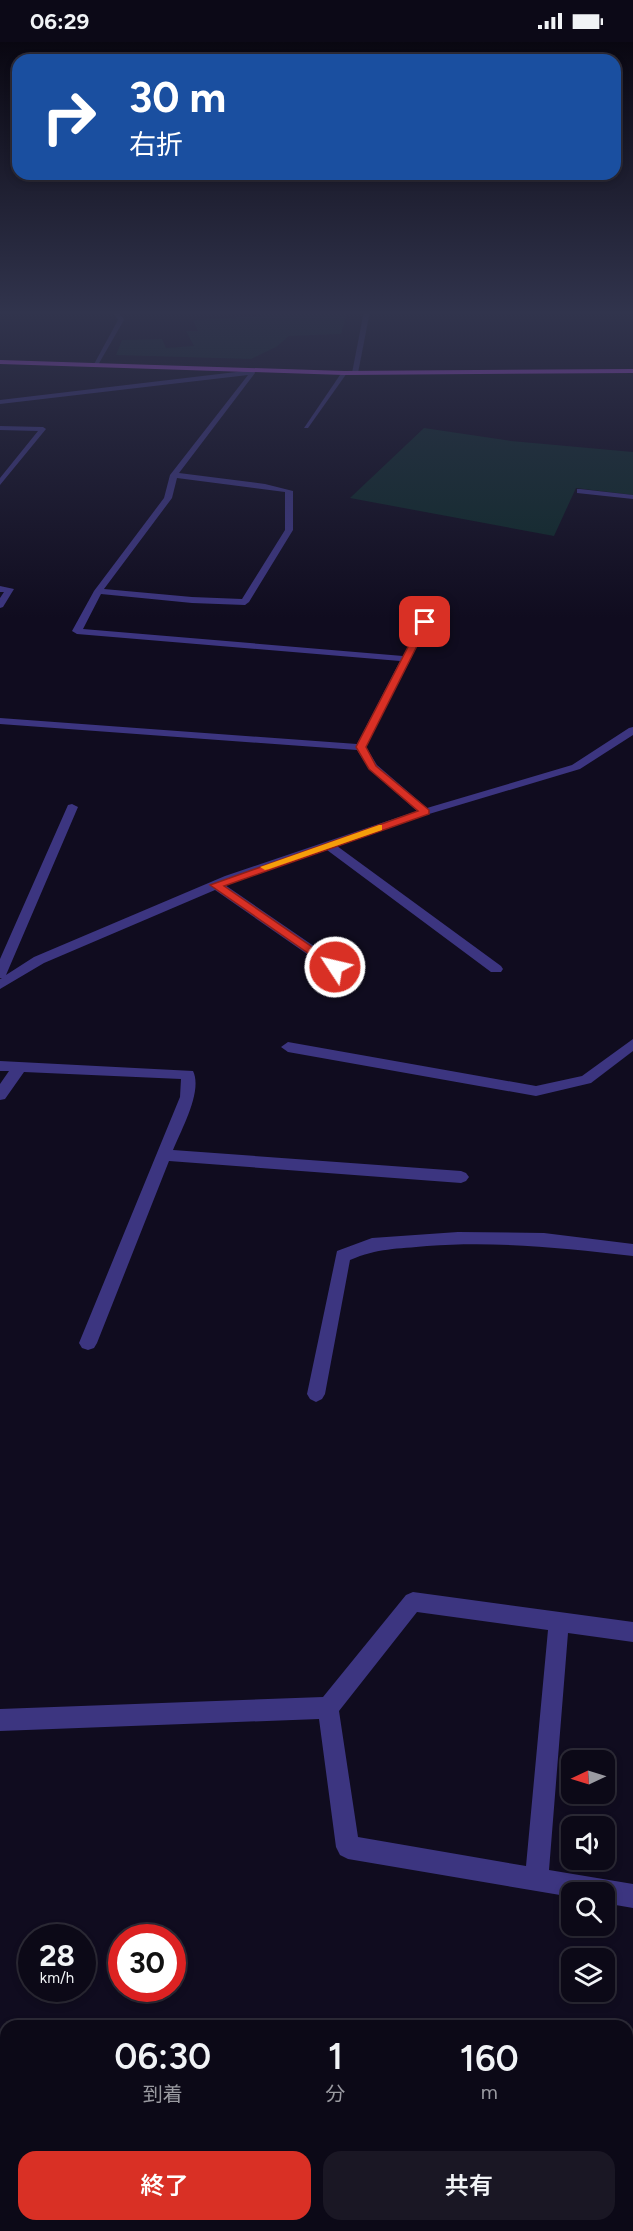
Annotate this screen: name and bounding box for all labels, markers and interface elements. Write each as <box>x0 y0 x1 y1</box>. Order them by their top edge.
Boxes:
text: 06:29 <box>30 8 89 35</box>
text: 30 m <box>129 72 226 123</box>
icon: right <box>30 78 108 156</box>
text: 右折 <box>129 128 183 161</box>
pin <box>399 596 450 647</box>
icon: arrive <box>408 605 441 638</box>
position arrow <box>303 935 367 999</box>
north arrow <box>561 1750 615 1804</box>
map controls <box>561 1750 615 2002</box>
button: sound <box>561 1816 615 1870</box>
button: search <box>561 1882 615 1936</box>
speed limit sign: 30 <box>108 1924 186 2002</box>
text: 28 <box>39 1937 75 1974</box>
button: layers <box>561 1948 615 2002</box>
text: km/h <box>40 1969 74 1987</box>
text: 06:30 <box>114 2035 211 2078</box>
text: 1 <box>328 2035 343 2078</box>
text: 160 <box>460 2037 519 2080</box>
text: m <box>481 2080 498 2104</box>
text: 到着 <box>143 2082 183 2106</box>
text: 分 <box>326 2082 346 2106</box>
button: 終了 <box>18 2151 311 2220</box>
button: 共有 <box>323 2151 615 2220</box>

